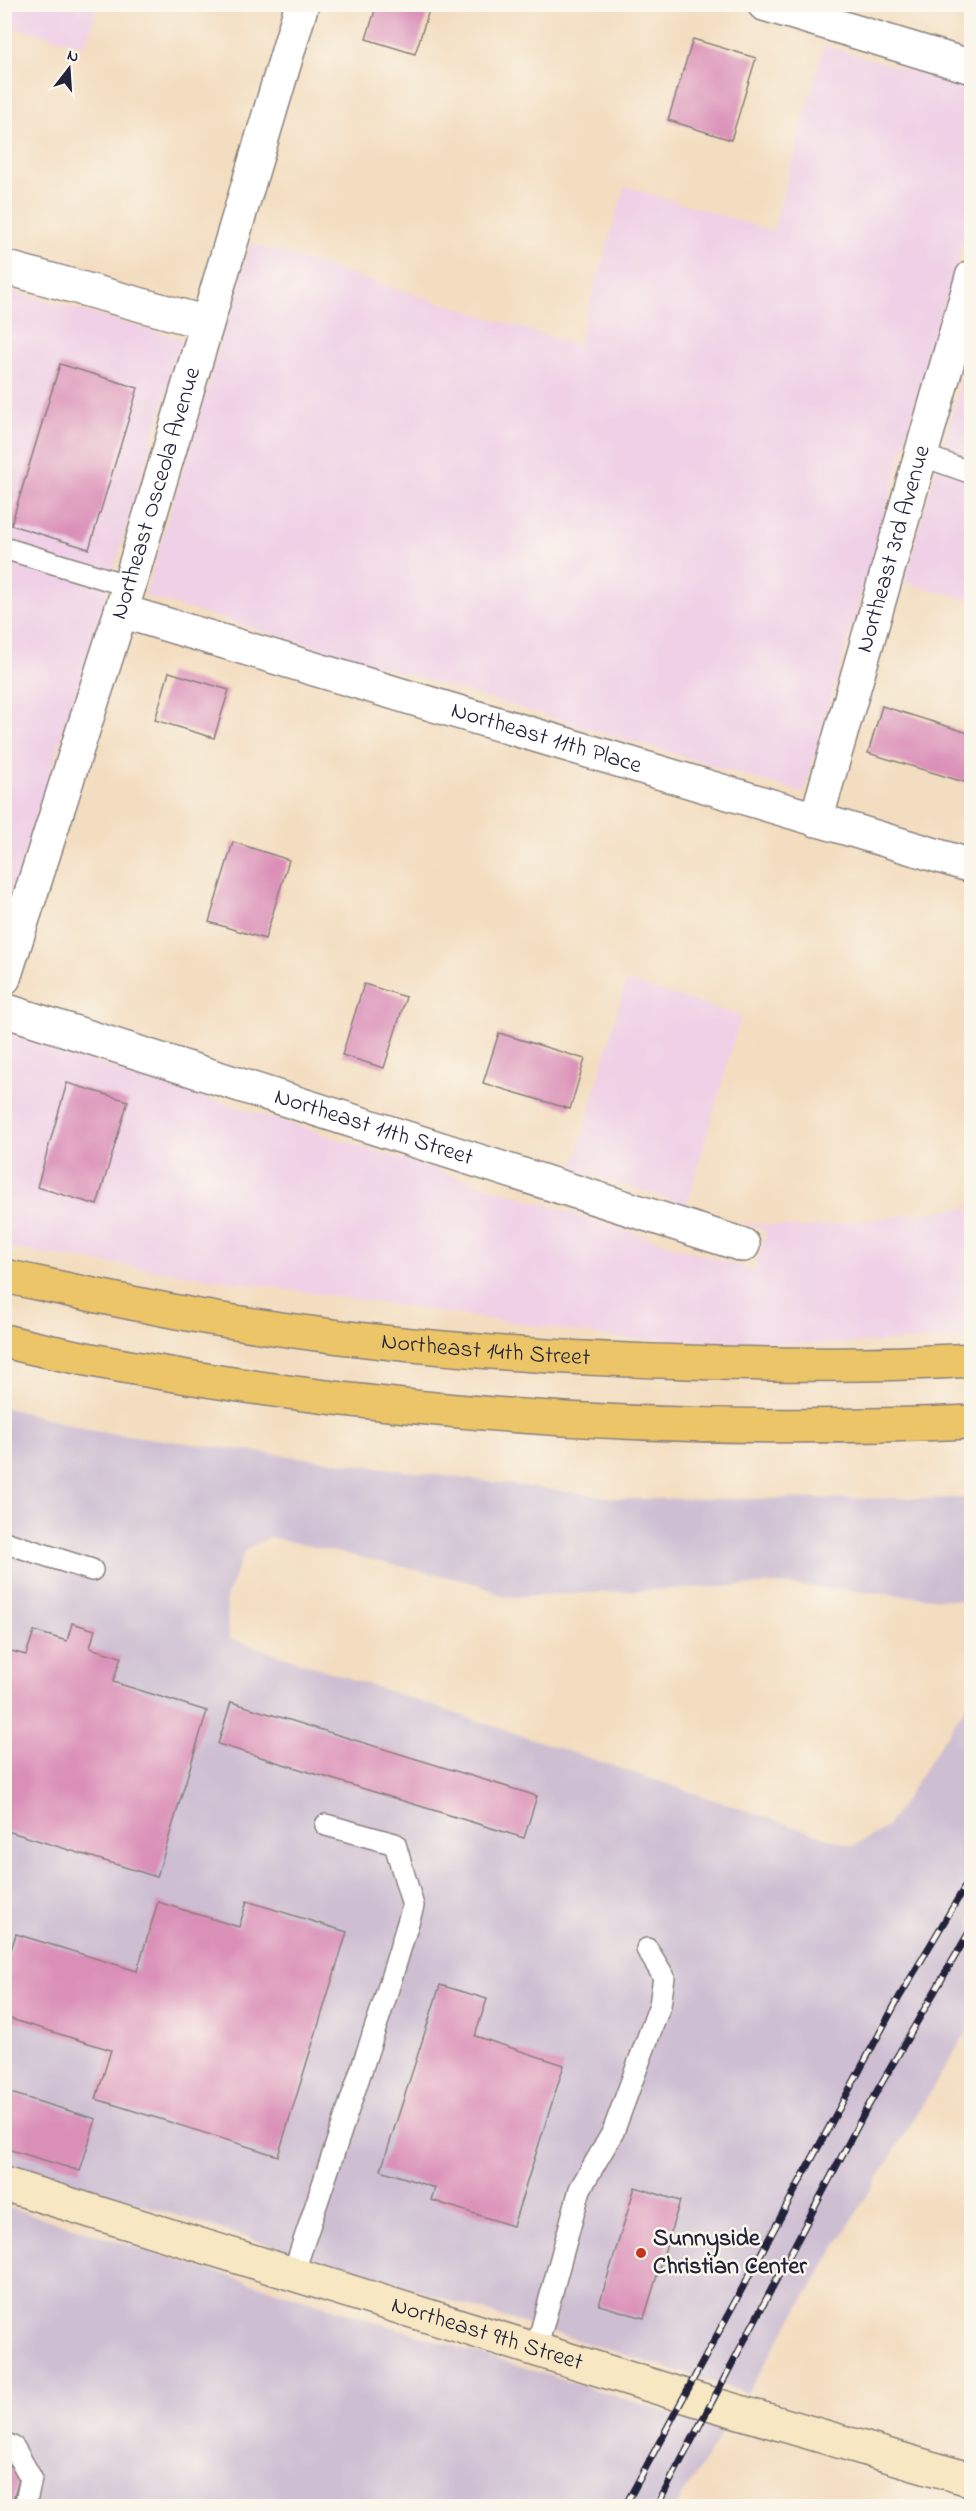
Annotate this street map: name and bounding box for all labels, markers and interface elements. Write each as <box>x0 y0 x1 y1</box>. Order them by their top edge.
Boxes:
north arrow <box>39 39 99 99</box>
text: N <box>64 44 82 70</box>
street label: Northeast Osceola Avenue <box>102 363 211 624</box>
street label: Northeast 3rd Avenue <box>847 441 940 657</box>
street label: Northeast 11th Place <box>447 693 646 784</box>
street label: Northeast 11th Street <box>270 1080 478 1176</box>
street label: Northeast 14th Street <box>380 1324 591 1376</box>
place label: Sunnyside Christian Center <box>653 2222 807 2285</box>
marker: Sunnyside Christian Center <box>634 2246 648 2260</box>
street label: Northeast 9th Street <box>387 2288 587 2381</box>

